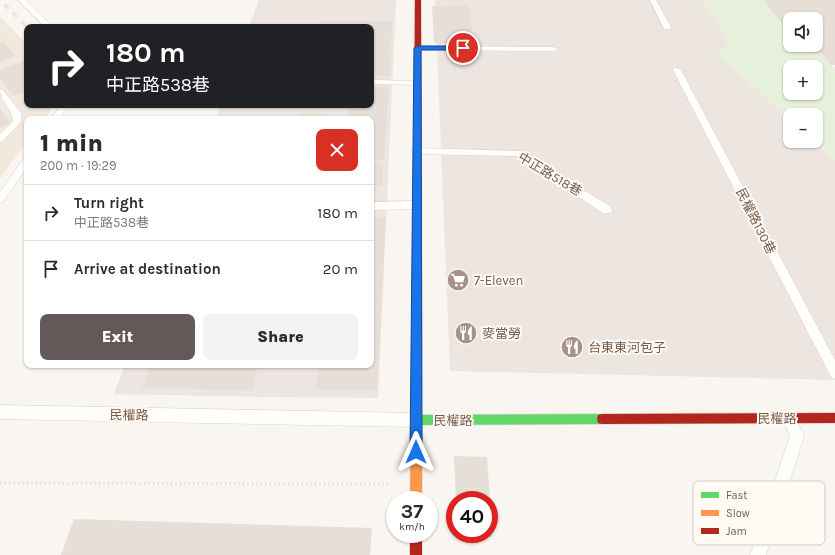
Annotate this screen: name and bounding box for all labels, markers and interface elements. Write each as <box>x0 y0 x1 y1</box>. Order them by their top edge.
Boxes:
map controls <box>783 12 823 148</box>
button: sound <box>783 12 823 52</box>
pin <box>446 31 480 65</box>
text: 180 m <box>106 36 185 69</box>
icon: arrive <box>452 37 474 59</box>
icon: right <box>40 40 92 92</box>
button: + <box>783 60 823 100</box>
text: 中正路538巷 <box>106 74 210 96</box>
button: − <box>783 108 823 148</box>
text: 1 min <box>40 129 103 157</box>
button: close <box>316 129 358 171</box>
street label: 中正路518巷 <box>515 149 585 199</box>
text: 200 m · 19:29 <box>40 158 117 173</box>
street label: 民權路130巷 <box>733 186 779 256</box>
text: Turn right <box>74 194 144 212</box>
icon: right <box>40 202 62 224</box>
text: 180 m <box>317 204 358 222</box>
text: 中正路538巷 <box>74 215 149 230</box>
icon: arrive <box>40 258 62 280</box>
text: Arrive at destination <box>74 260 221 278</box>
text: 20 m <box>323 260 358 278</box>
supermarket icon: 7-Eleven <box>445 267 471 293</box>
place label: 7-Eleven <box>474 273 523 288</box>
button: Exit <box>40 314 195 360</box>
button: Share <box>203 314 358 360</box>
restaurant icon: 麥當勞 <box>453 320 479 346</box>
place label: 麥當勞 <box>482 326 521 341</box>
restaurant icon: 台東東河包子 <box>559 334 585 360</box>
place label: 台東東河包子 <box>588 340 666 355</box>
street label: 民權路 <box>109 407 149 423</box>
street label: 民權路 <box>757 411 797 426</box>
street label: 民權路 <box>433 413 473 428</box>
position arrow <box>395 431 437 473</box>
legend <box>693 481 825 545</box>
text: Fast <box>726 489 747 502</box>
speed limit sign: 40 <box>446 491 498 543</box>
text: 37 <box>401 500 423 523</box>
text: Slow <box>726 507 750 520</box>
text: km/h <box>399 521 425 533</box>
text: Jam <box>726 525 747 538</box>

